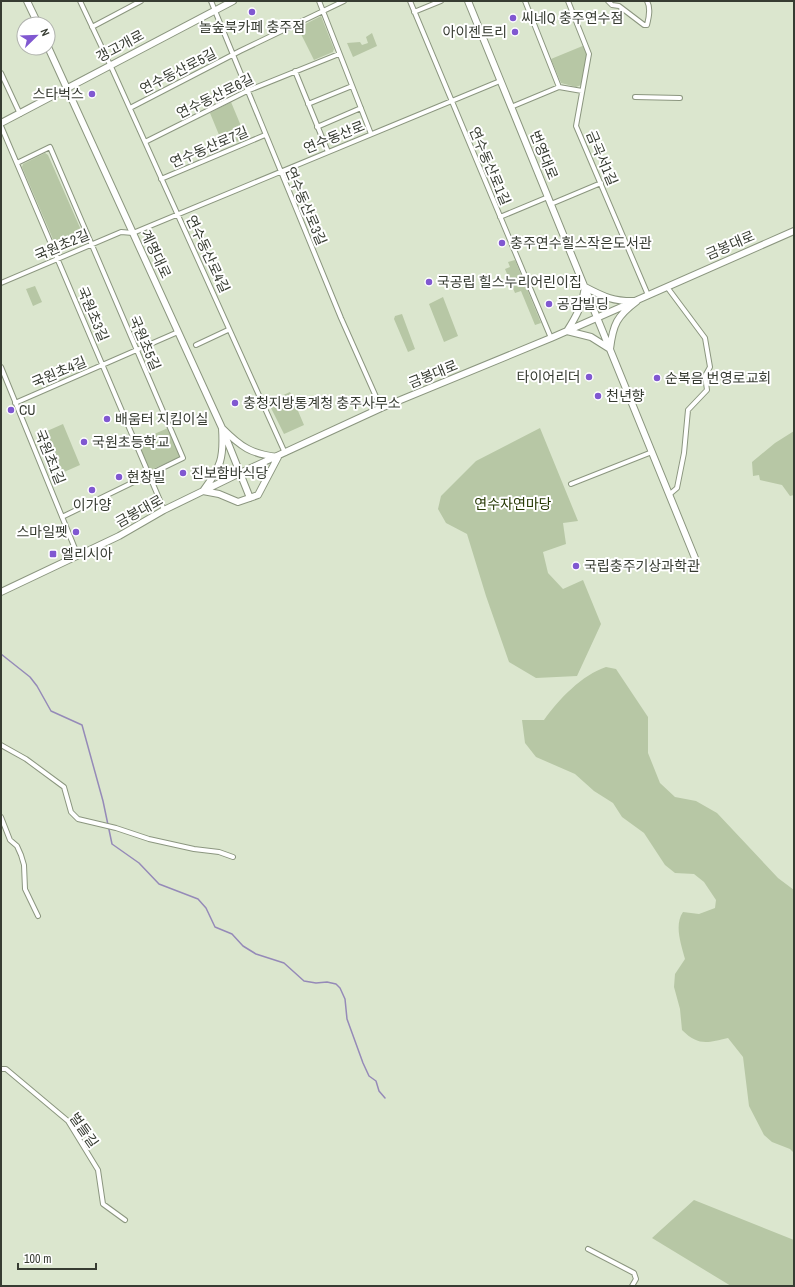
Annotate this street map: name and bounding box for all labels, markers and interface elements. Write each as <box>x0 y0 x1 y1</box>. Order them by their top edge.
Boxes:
marker: 놀숲북카페 충주점 <box>247 7 257 17</box>
place label: 씨네Q 충주연수점 <box>521 9 623 27</box>
marker: 씨네Q 충주연수점 <box>508 13 518 23</box>
north arrow <box>16 16 56 56</box>
place label: 놀숲북카페 충주점 <box>199 18 305 36</box>
place label: 아이젠트리 <box>443 23 507 41</box>
text: N <box>37 26 53 38</box>
street label: 갱고개로 <box>93 26 147 66</box>
marker: 아이젠트리 <box>510 27 520 37</box>
street label: 연수동산로5길 <box>137 44 219 98</box>
street label: 연수동산로6길 <box>173 70 257 122</box>
place label: 스타벅스 <box>32 85 84 103</box>
marker: 스타벅스 <box>87 89 97 99</box>
street label: 연수동산로 <box>301 117 367 157</box>
street label: 연수동산로7길 <box>167 122 251 172</box>
street label: 연수동산로1길 <box>465 124 515 208</box>
street label: 번영대로 <box>526 128 562 182</box>
street label: 금곡서1길 <box>582 128 622 188</box>
street label: 연수동산로3길 <box>281 164 331 248</box>
street label: 연수동산로4길 <box>182 212 234 296</box>
street label: 국원초2길 <box>32 225 92 265</box>
street label: 계명대로 <box>137 227 175 281</box>
street label: 금봉대로 <box>703 227 757 263</box>
place label: 충주연수힐스작은도서관 <box>510 234 652 252</box>
marker: 충주연수힐스작은도서관 <box>497 238 507 248</box>
place label: 국공립 힐스누리어린이집 <box>437 273 582 291</box>
marker: 국공립 힐스누리어린이집 <box>424 277 434 287</box>
street label: 국원초3길 <box>73 284 113 344</box>
place label: 공감빌딩 <box>557 295 609 313</box>
marker: 공감빌딩 <box>544 299 554 309</box>
street label: 국원초5길 <box>125 313 165 373</box>
street label: 국원초4길 <box>29 352 89 392</box>
street label: 금봉대로 <box>406 356 460 392</box>
place label: 타이어리더 <box>517 368 581 386</box>
place label: 순복음 번영로교회 <box>665 369 771 387</box>
marker: 타이어리더 <box>584 372 594 382</box>
marker: 순복음 번영로교회 <box>652 373 662 383</box>
place label: 천년향 <box>606 387 645 405</box>
marker: 천년향 <box>593 391 603 401</box>
place label: 충청지방통계청 충주사무소 <box>243 394 401 412</box>
marker: 충청지방통계청 충주사무소 <box>230 398 240 408</box>
place label: CU <box>19 401 36 419</box>
marker: CU <box>6 405 16 415</box>
place label: 배움터 지킴이실 <box>115 410 208 428</box>
marker: 배움터 지킴이실 <box>102 414 112 424</box>
street label: 국원초1길 <box>31 427 69 487</box>
place label: 국원초등학교 <box>92 433 169 451</box>
marker: 국원초등학교 <box>79 437 89 447</box>
place label: 진보함바식당 <box>191 464 268 482</box>
place label: 현창빌 <box>127 468 166 486</box>
marker: 진보함바식당 <box>178 468 188 478</box>
marker: 현창빌 <box>114 472 124 482</box>
marker: 이가양 <box>87 485 97 495</box>
street label: 금봉대로 <box>112 491 166 531</box>
park label: 연수자연마당 <box>474 495 552 513</box>
place label: 이가양 <box>73 496 111 514</box>
place label: 스마일펫 <box>16 523 68 541</box>
marker: 스마일펫 <box>71 527 81 537</box>
place label: 엘리시아 <box>61 545 113 563</box>
marker: 엘리시아 <box>48 549 58 559</box>
place label: 국립충주기상과학관 <box>584 557 700 575</box>
marker: 국립충주기상과학관 <box>571 561 581 571</box>
street label: 벌들길 <box>66 1109 102 1151</box>
scale bar <box>18 1245 96 1271</box>
text: 100 m <box>24 1251 51 1267</box>

